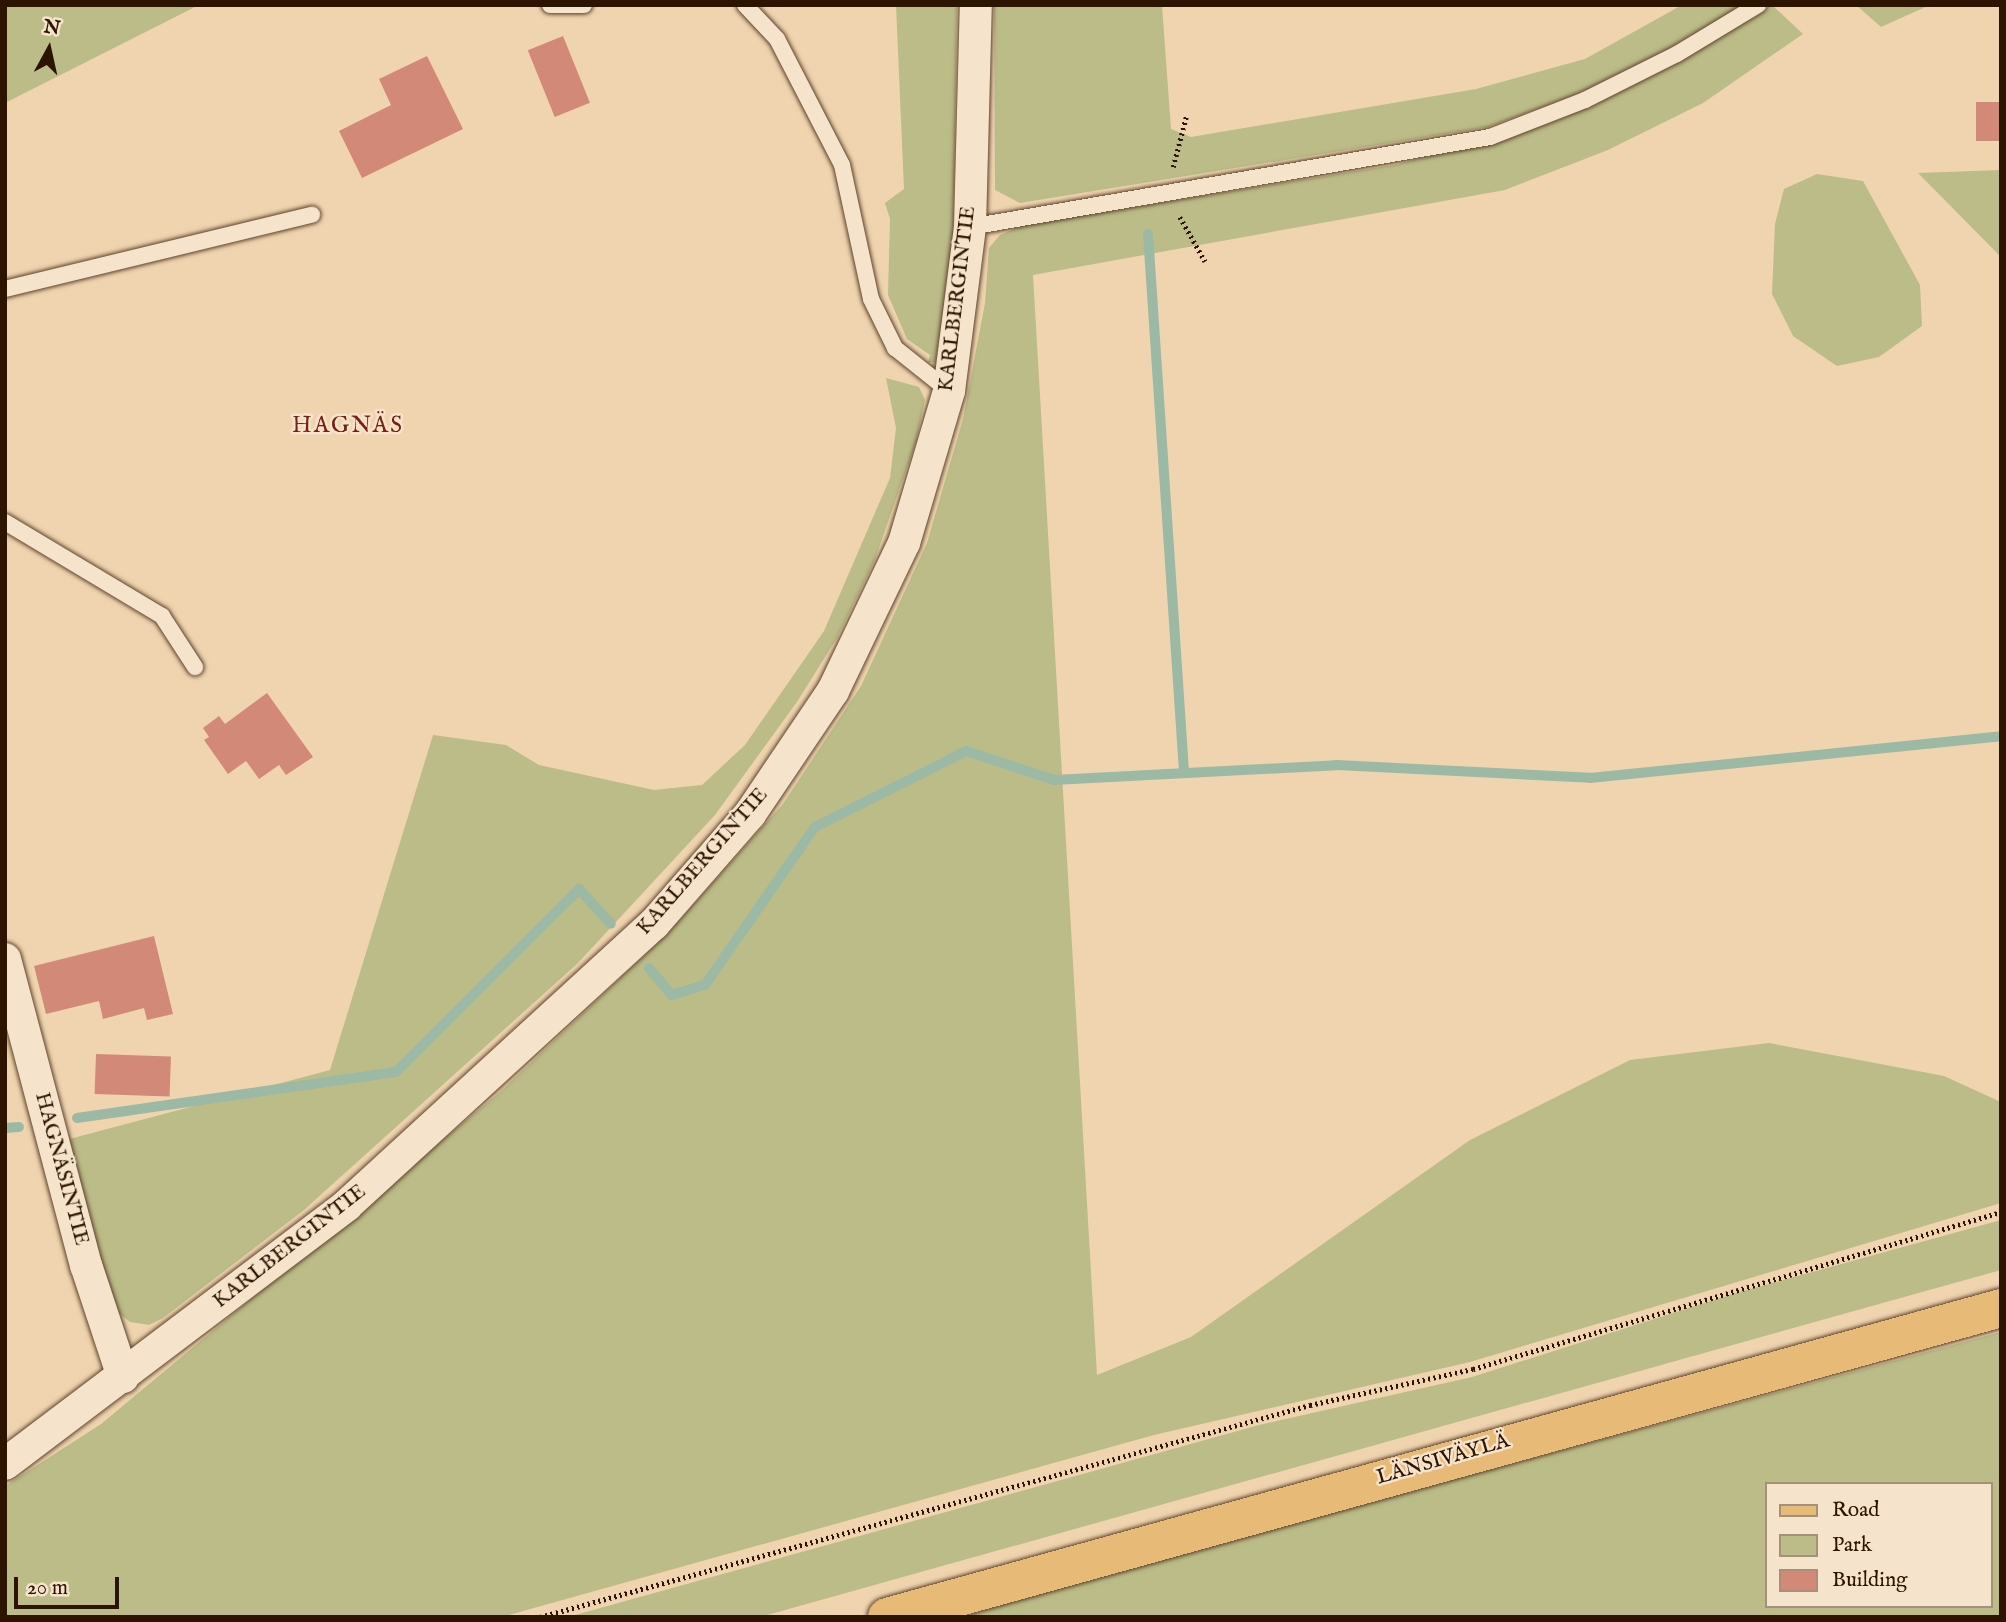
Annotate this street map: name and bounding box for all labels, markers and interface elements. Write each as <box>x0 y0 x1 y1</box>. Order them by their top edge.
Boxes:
north arrow <box>14 14 84 84</box>
text: N <box>42 15 62 41</box>
street label: KARLBERGINTIE <box>934 205 982 393</box>
district label: HAGNÄS <box>293 412 403 440</box>
street label: KARLBERGINTIE <box>632 783 774 941</box>
street label: HAGNÄSINTIE <box>28 1090 94 1248</box>
street label: KARLBERGINTIE <box>209 1180 371 1314</box>
street label: LÄNSIVÄYLÄ <box>1374 1429 1512 1491</box>
legend <box>1764 1482 1992 1608</box>
text: Road <box>1832 1497 1879 1524</box>
text: Park <box>1832 1532 1872 1559</box>
scale bar <box>18 1562 122 1606</box>
text: Building <box>1832 1567 1907 1594</box>
text: 20 m <box>27 1575 68 1602</box>

